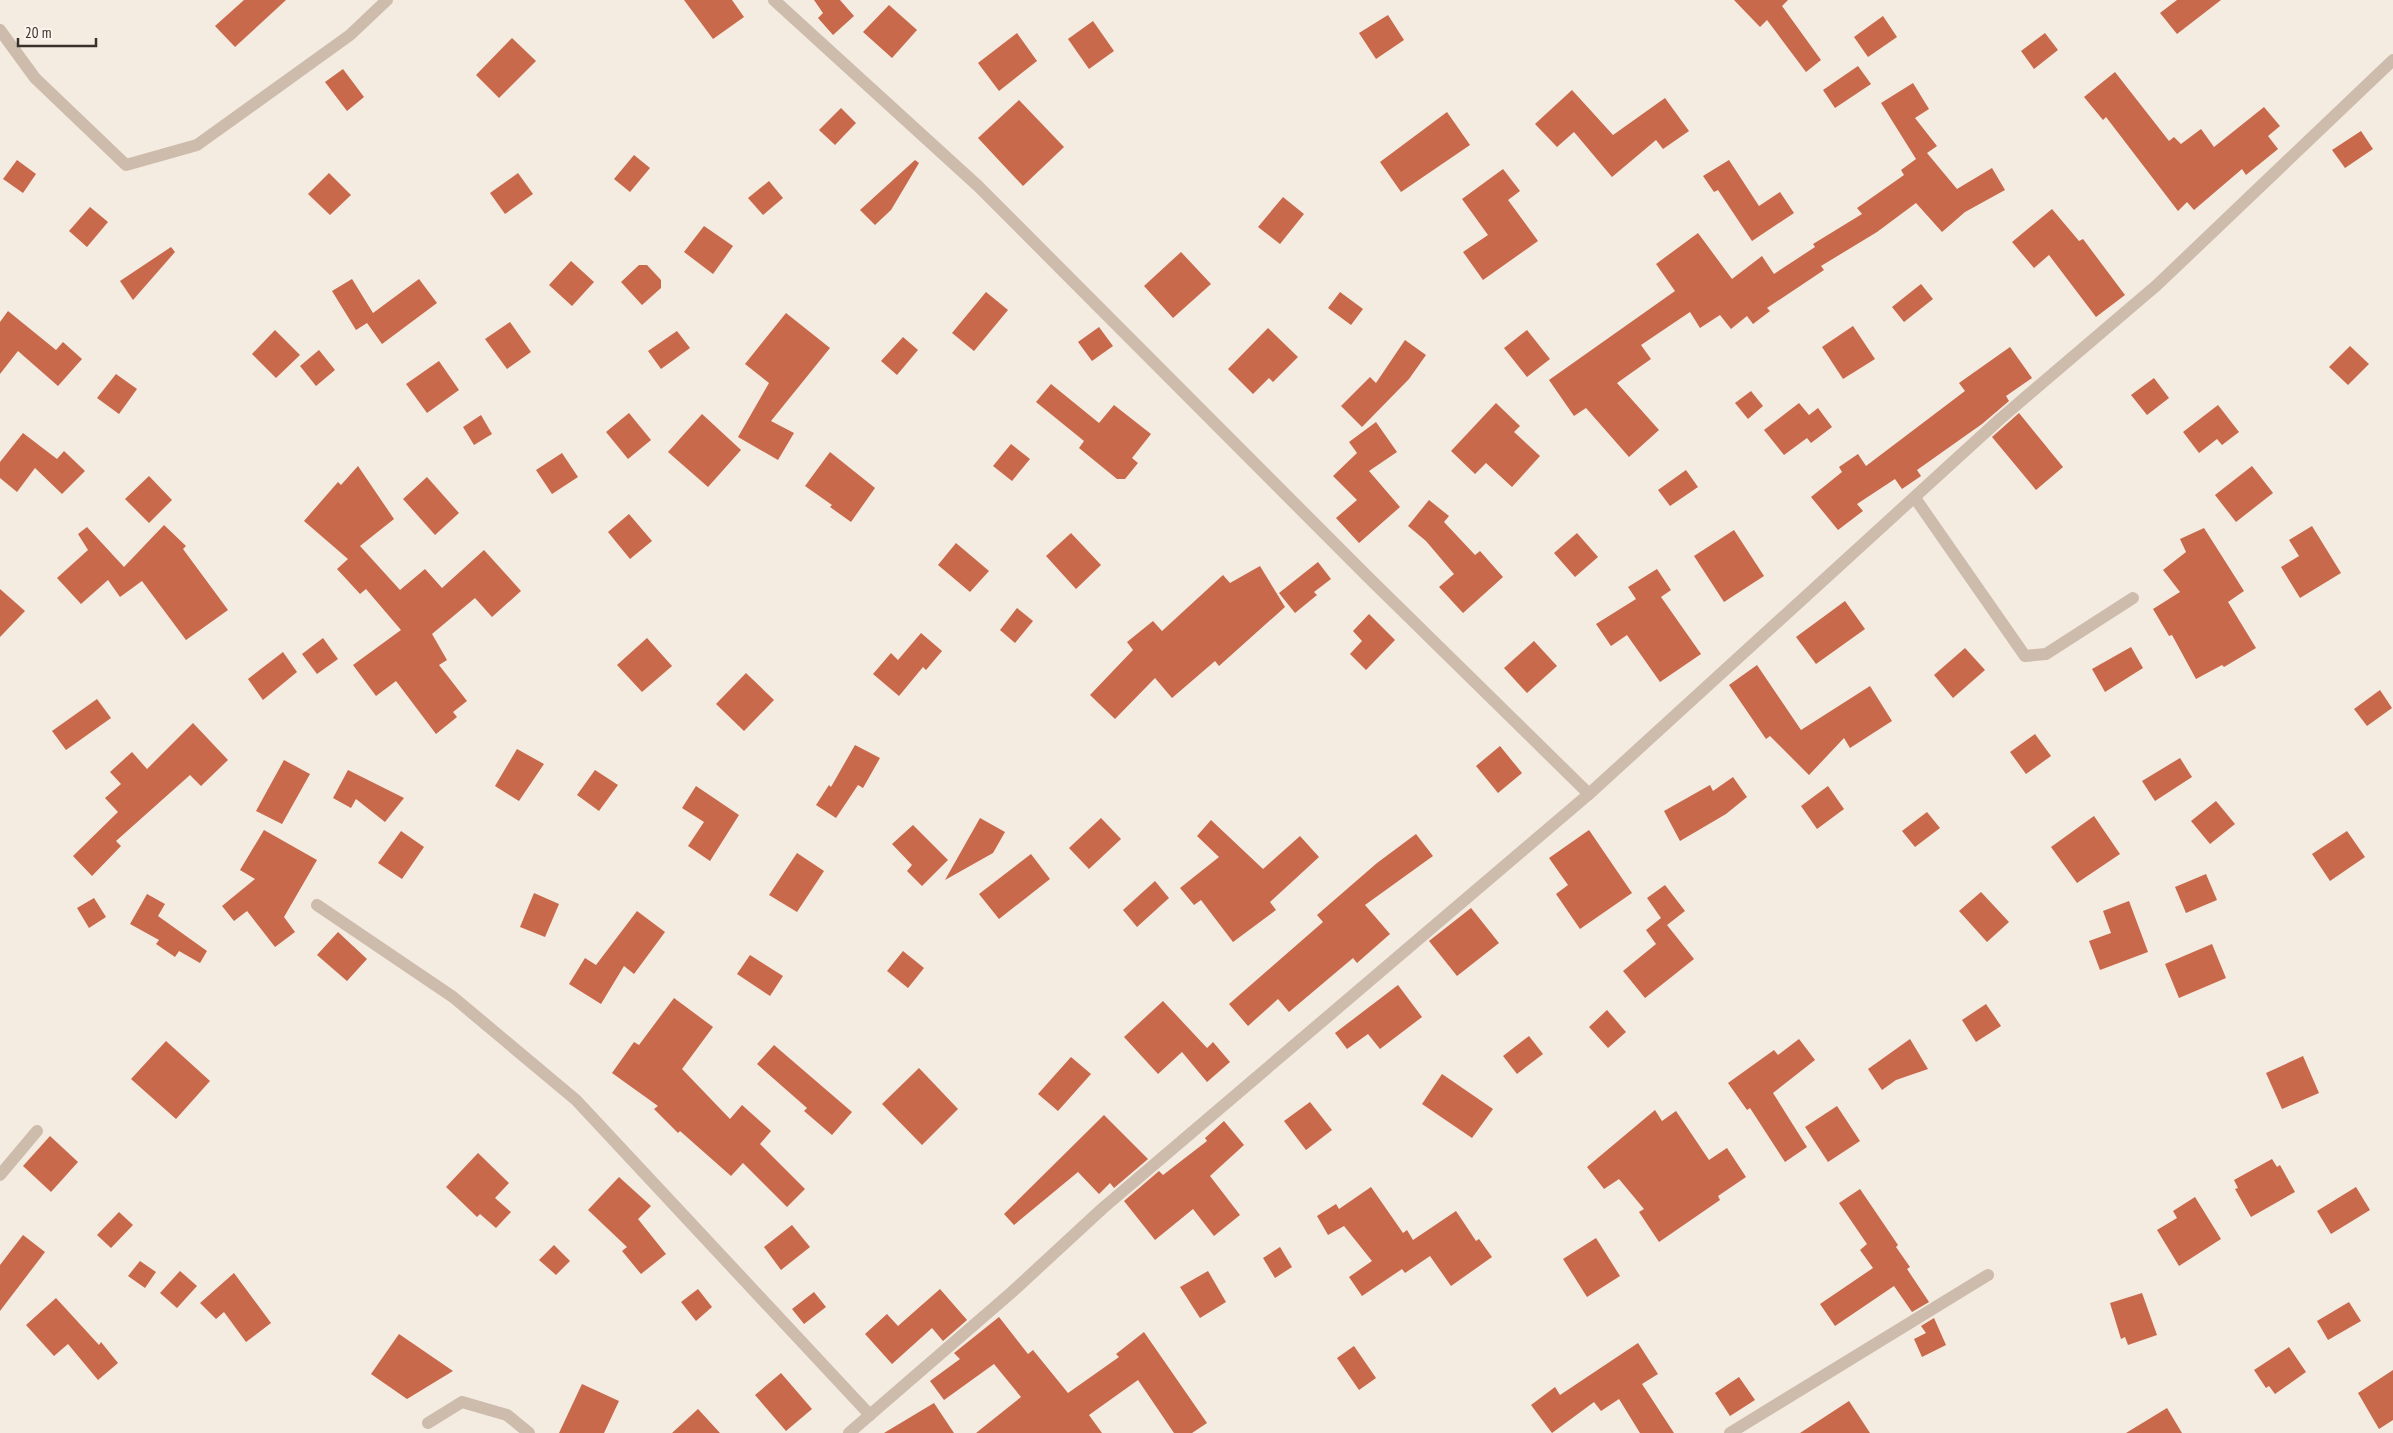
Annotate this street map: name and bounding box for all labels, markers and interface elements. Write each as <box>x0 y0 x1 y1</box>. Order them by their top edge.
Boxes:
scale bar <box>18 15 95 47</box>
text: 20 m <box>25 23 51 42</box>

